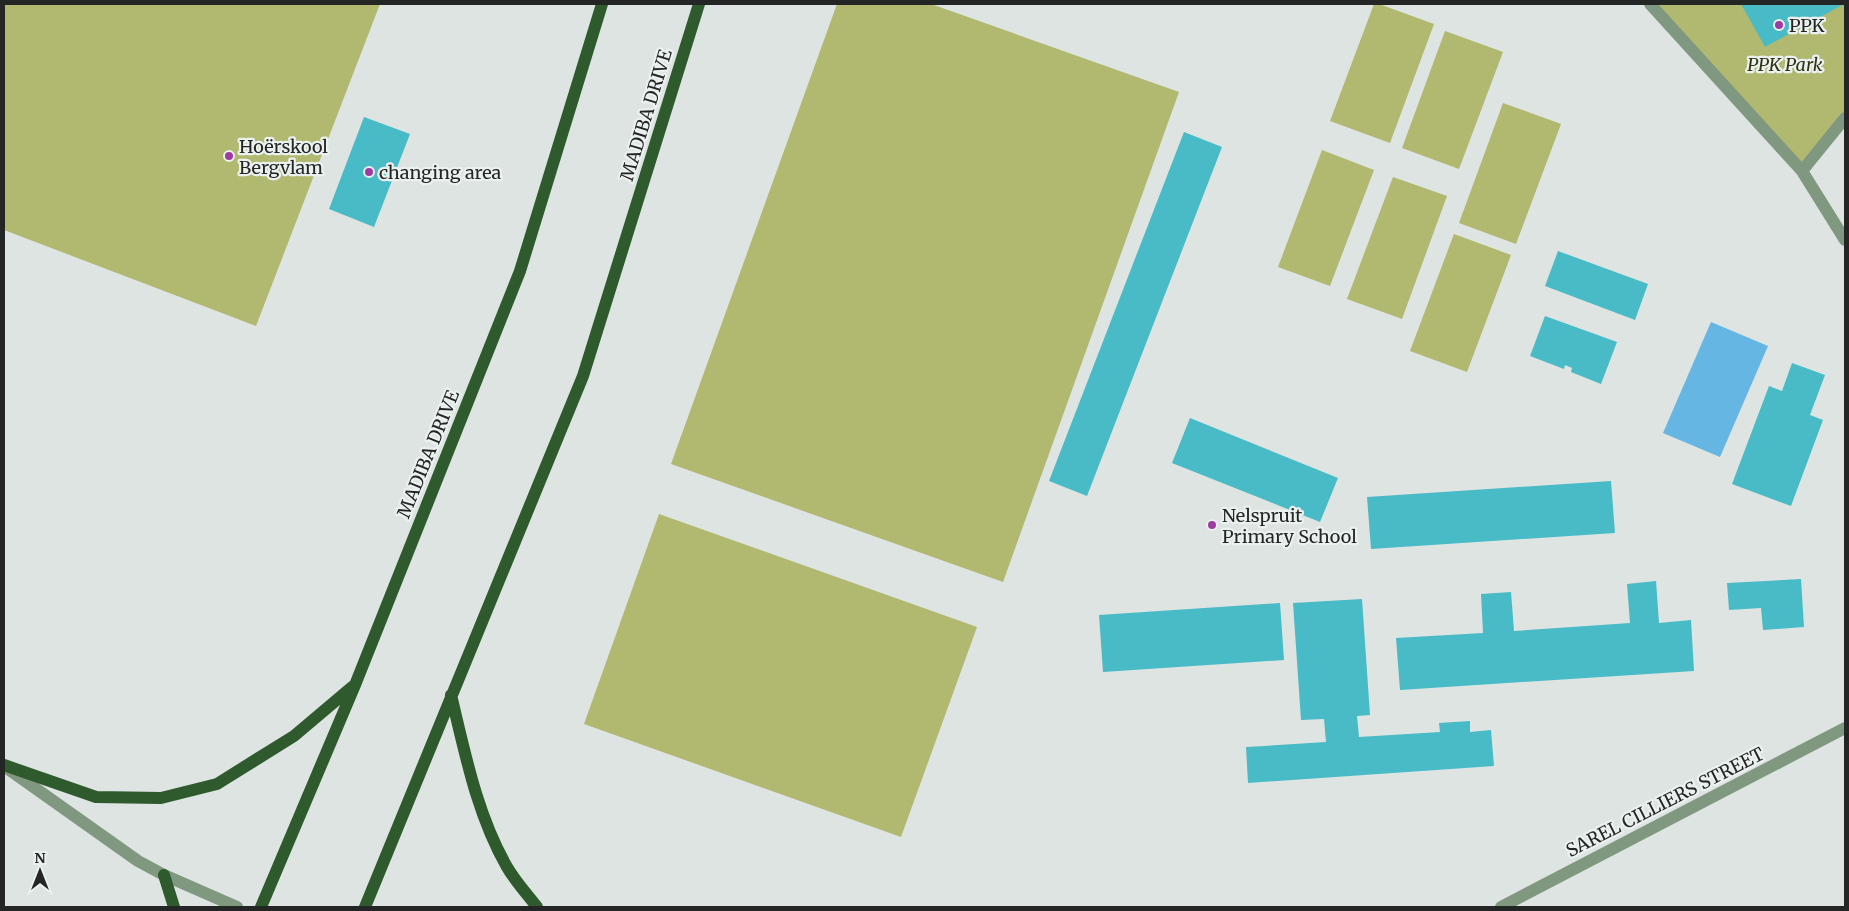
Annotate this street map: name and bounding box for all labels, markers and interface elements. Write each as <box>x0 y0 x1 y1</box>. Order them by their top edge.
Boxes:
place label: PPK <box>1789 14 1825 37</box>
marker: PPK <box>1773 19 1785 31</box>
street label: MADIBA DRIVE <box>615 46 677 183</box>
park label: PPK Park <box>1747 53 1823 76</box>
place label: Hoërskool Bergvlam <box>239 135 328 179</box>
marker: Hoërskool Bergvlam <box>223 150 235 162</box>
place label: changing area <box>379 161 502 184</box>
marker: changing area <box>363 166 375 178</box>
street label: MADIBA DRIVE <box>392 386 464 521</box>
place label: Nelspruit Primary School <box>1222 504 1357 548</box>
marker: Nelspruit Primary School <box>1206 519 1218 531</box>
street label: SAREL CILLIERS STREET <box>1562 742 1768 862</box>
north arrow <box>15 846 65 896</box>
text: N <box>34 849 46 867</box>

